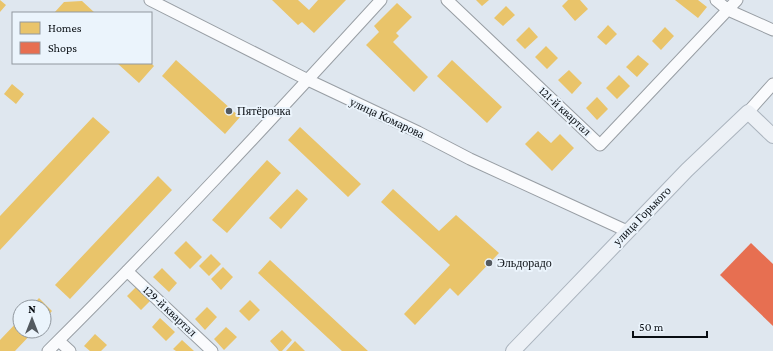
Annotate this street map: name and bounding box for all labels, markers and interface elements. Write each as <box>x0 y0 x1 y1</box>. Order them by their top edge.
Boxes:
legend <box>12 12 152 64</box>
text: Homes <box>48 21 82 35</box>
text: Shops <box>48 41 77 55</box>
street label: 121-й квартал <box>536 83 594 139</box>
street label: улица Комарова <box>347 95 427 142</box>
place label: Пятёрочка <box>237 104 291 118</box>
marker: Пятёрочка <box>224 106 234 116</box>
street label: улица Горького <box>610 183 674 249</box>
place label: Эльдорадо <box>497 256 552 270</box>
marker: Эльдорадо <box>484 258 494 268</box>
street label: 129-й квартал <box>140 283 200 339</box>
north arrow <box>12 299 52 339</box>
text: N <box>28 303 36 315</box>
scale bar <box>633 313 707 339</box>
text: 50 m <box>639 320 664 334</box>

